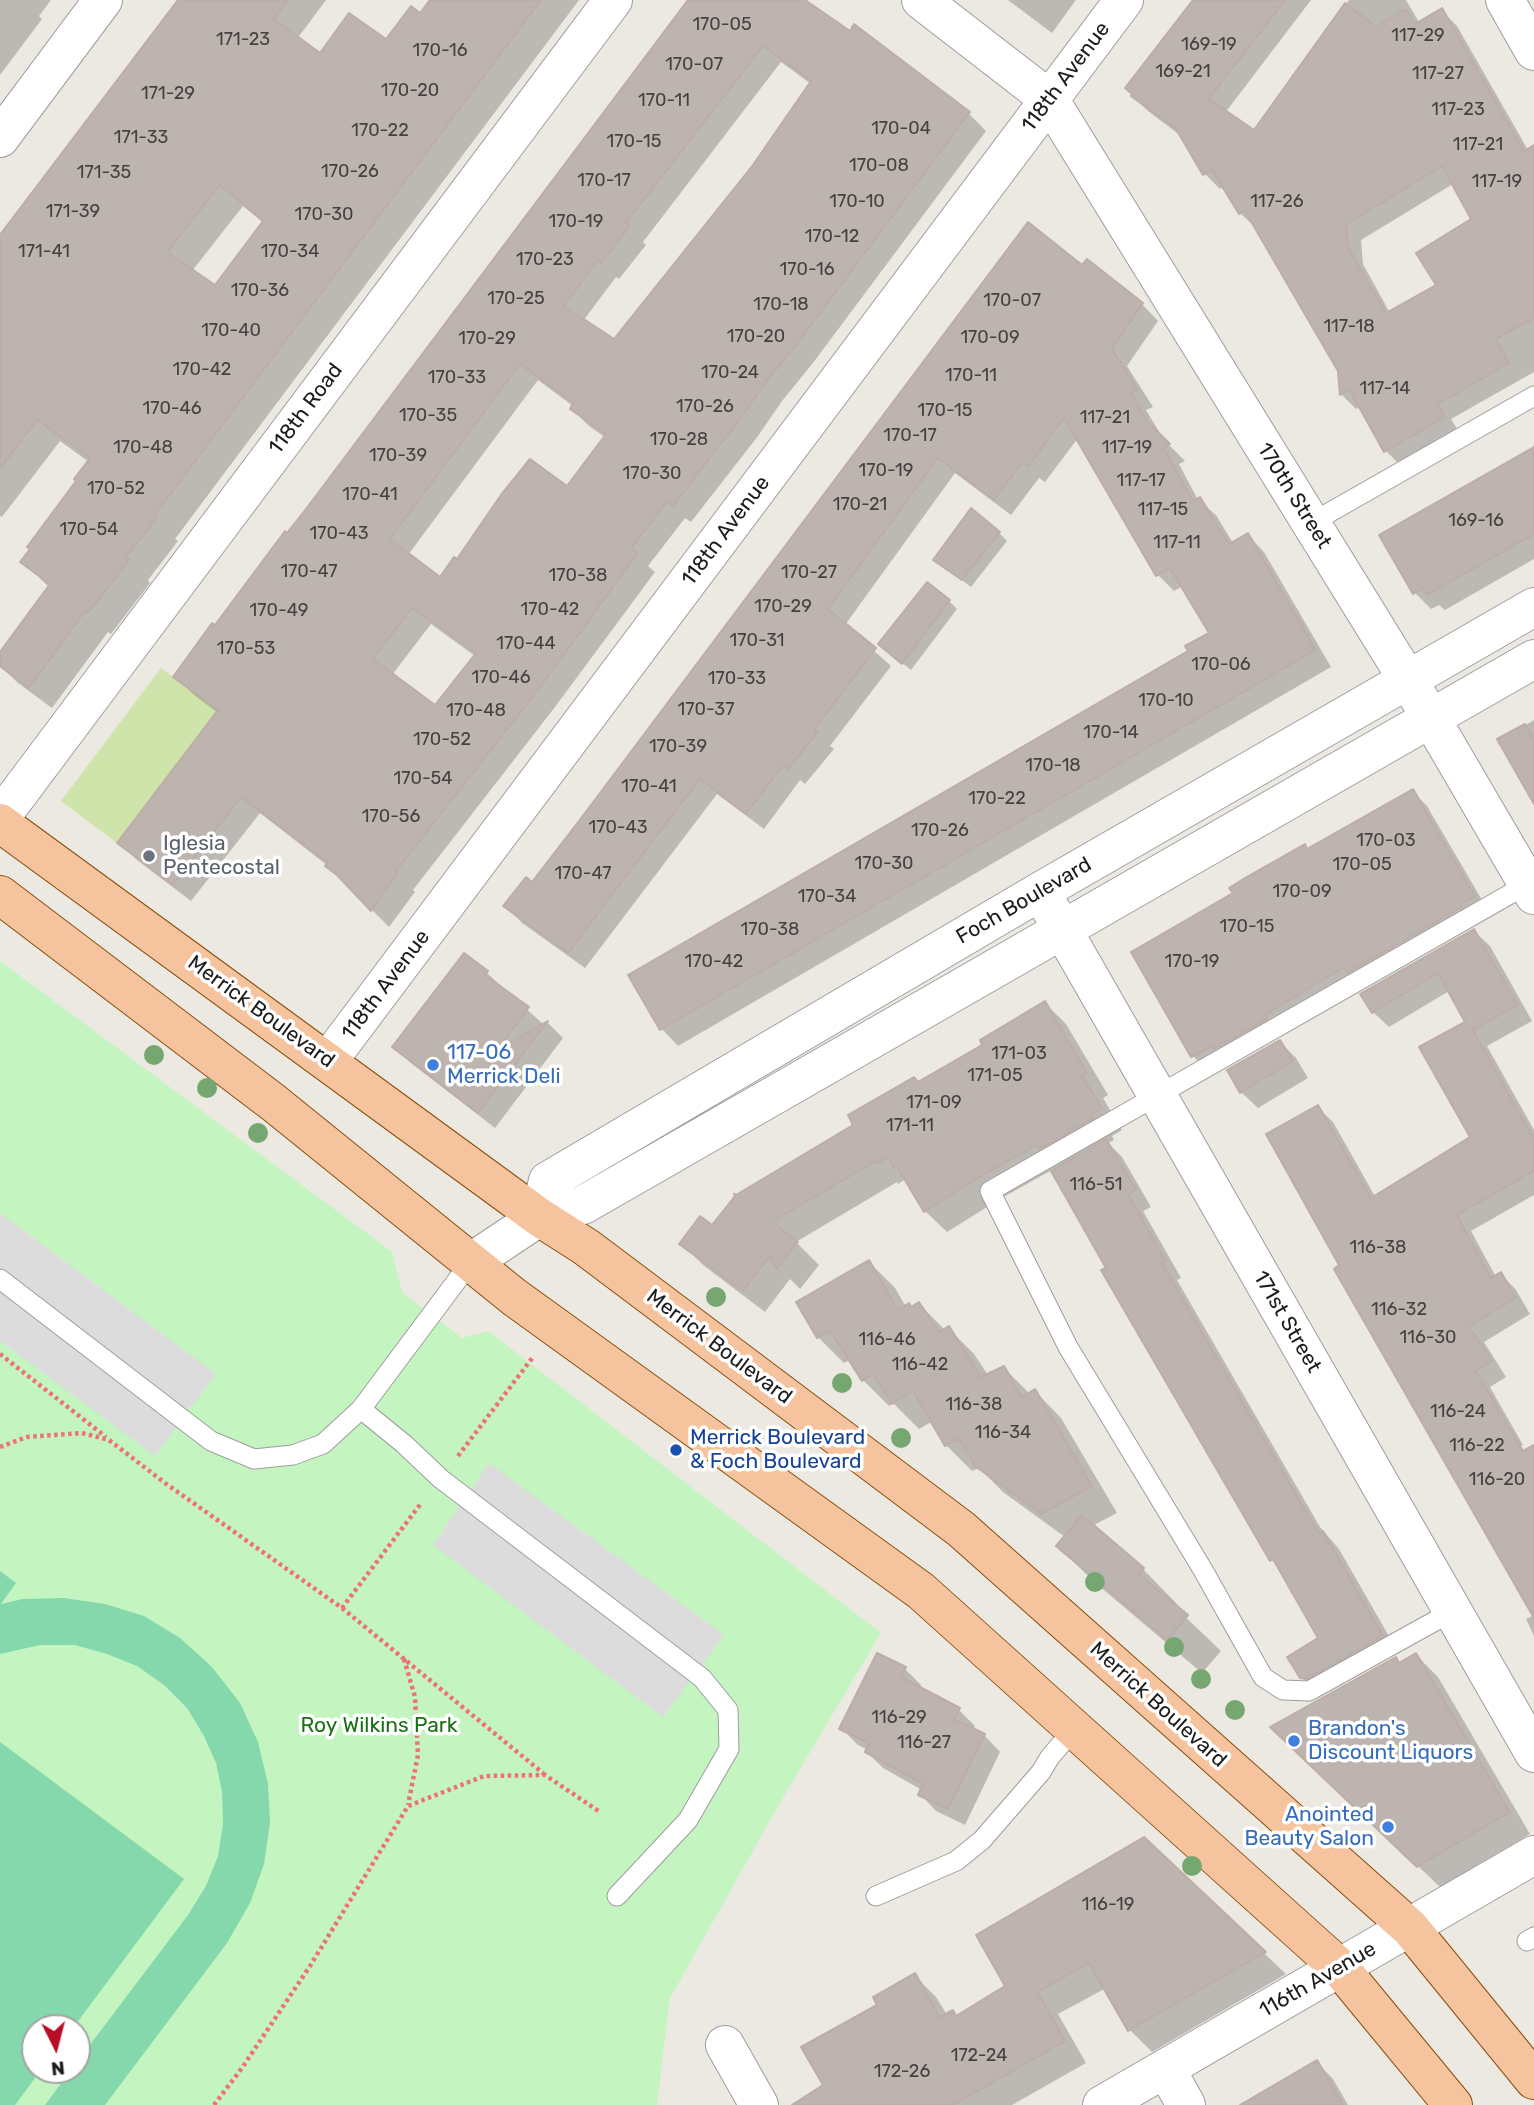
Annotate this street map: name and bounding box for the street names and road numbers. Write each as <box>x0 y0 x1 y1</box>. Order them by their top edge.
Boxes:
street label: 118th Avenue <box>1017 17 1115 137</box>
street label: 118th Road <box>264 359 348 459</box>
street label: 170th Street <box>1252 438 1336 554</box>
street label: 118th Avenue <box>677 471 775 591</box>
street label: Foch Boulevard <box>952 852 1096 950</box>
street label: 118th Avenue <box>337 925 435 1045</box>
street label: Merrick Boulevard <box>183 950 339 1074</box>
street label: 171st Street <box>1248 1267 1326 1377</box>
street label: Merrick Boulevard <box>641 1284 797 1410</box>
street label: Merrick Boulevard <box>1084 1637 1232 1773</box>
street label: 116th Avenue <box>1255 1937 1381 2023</box>

